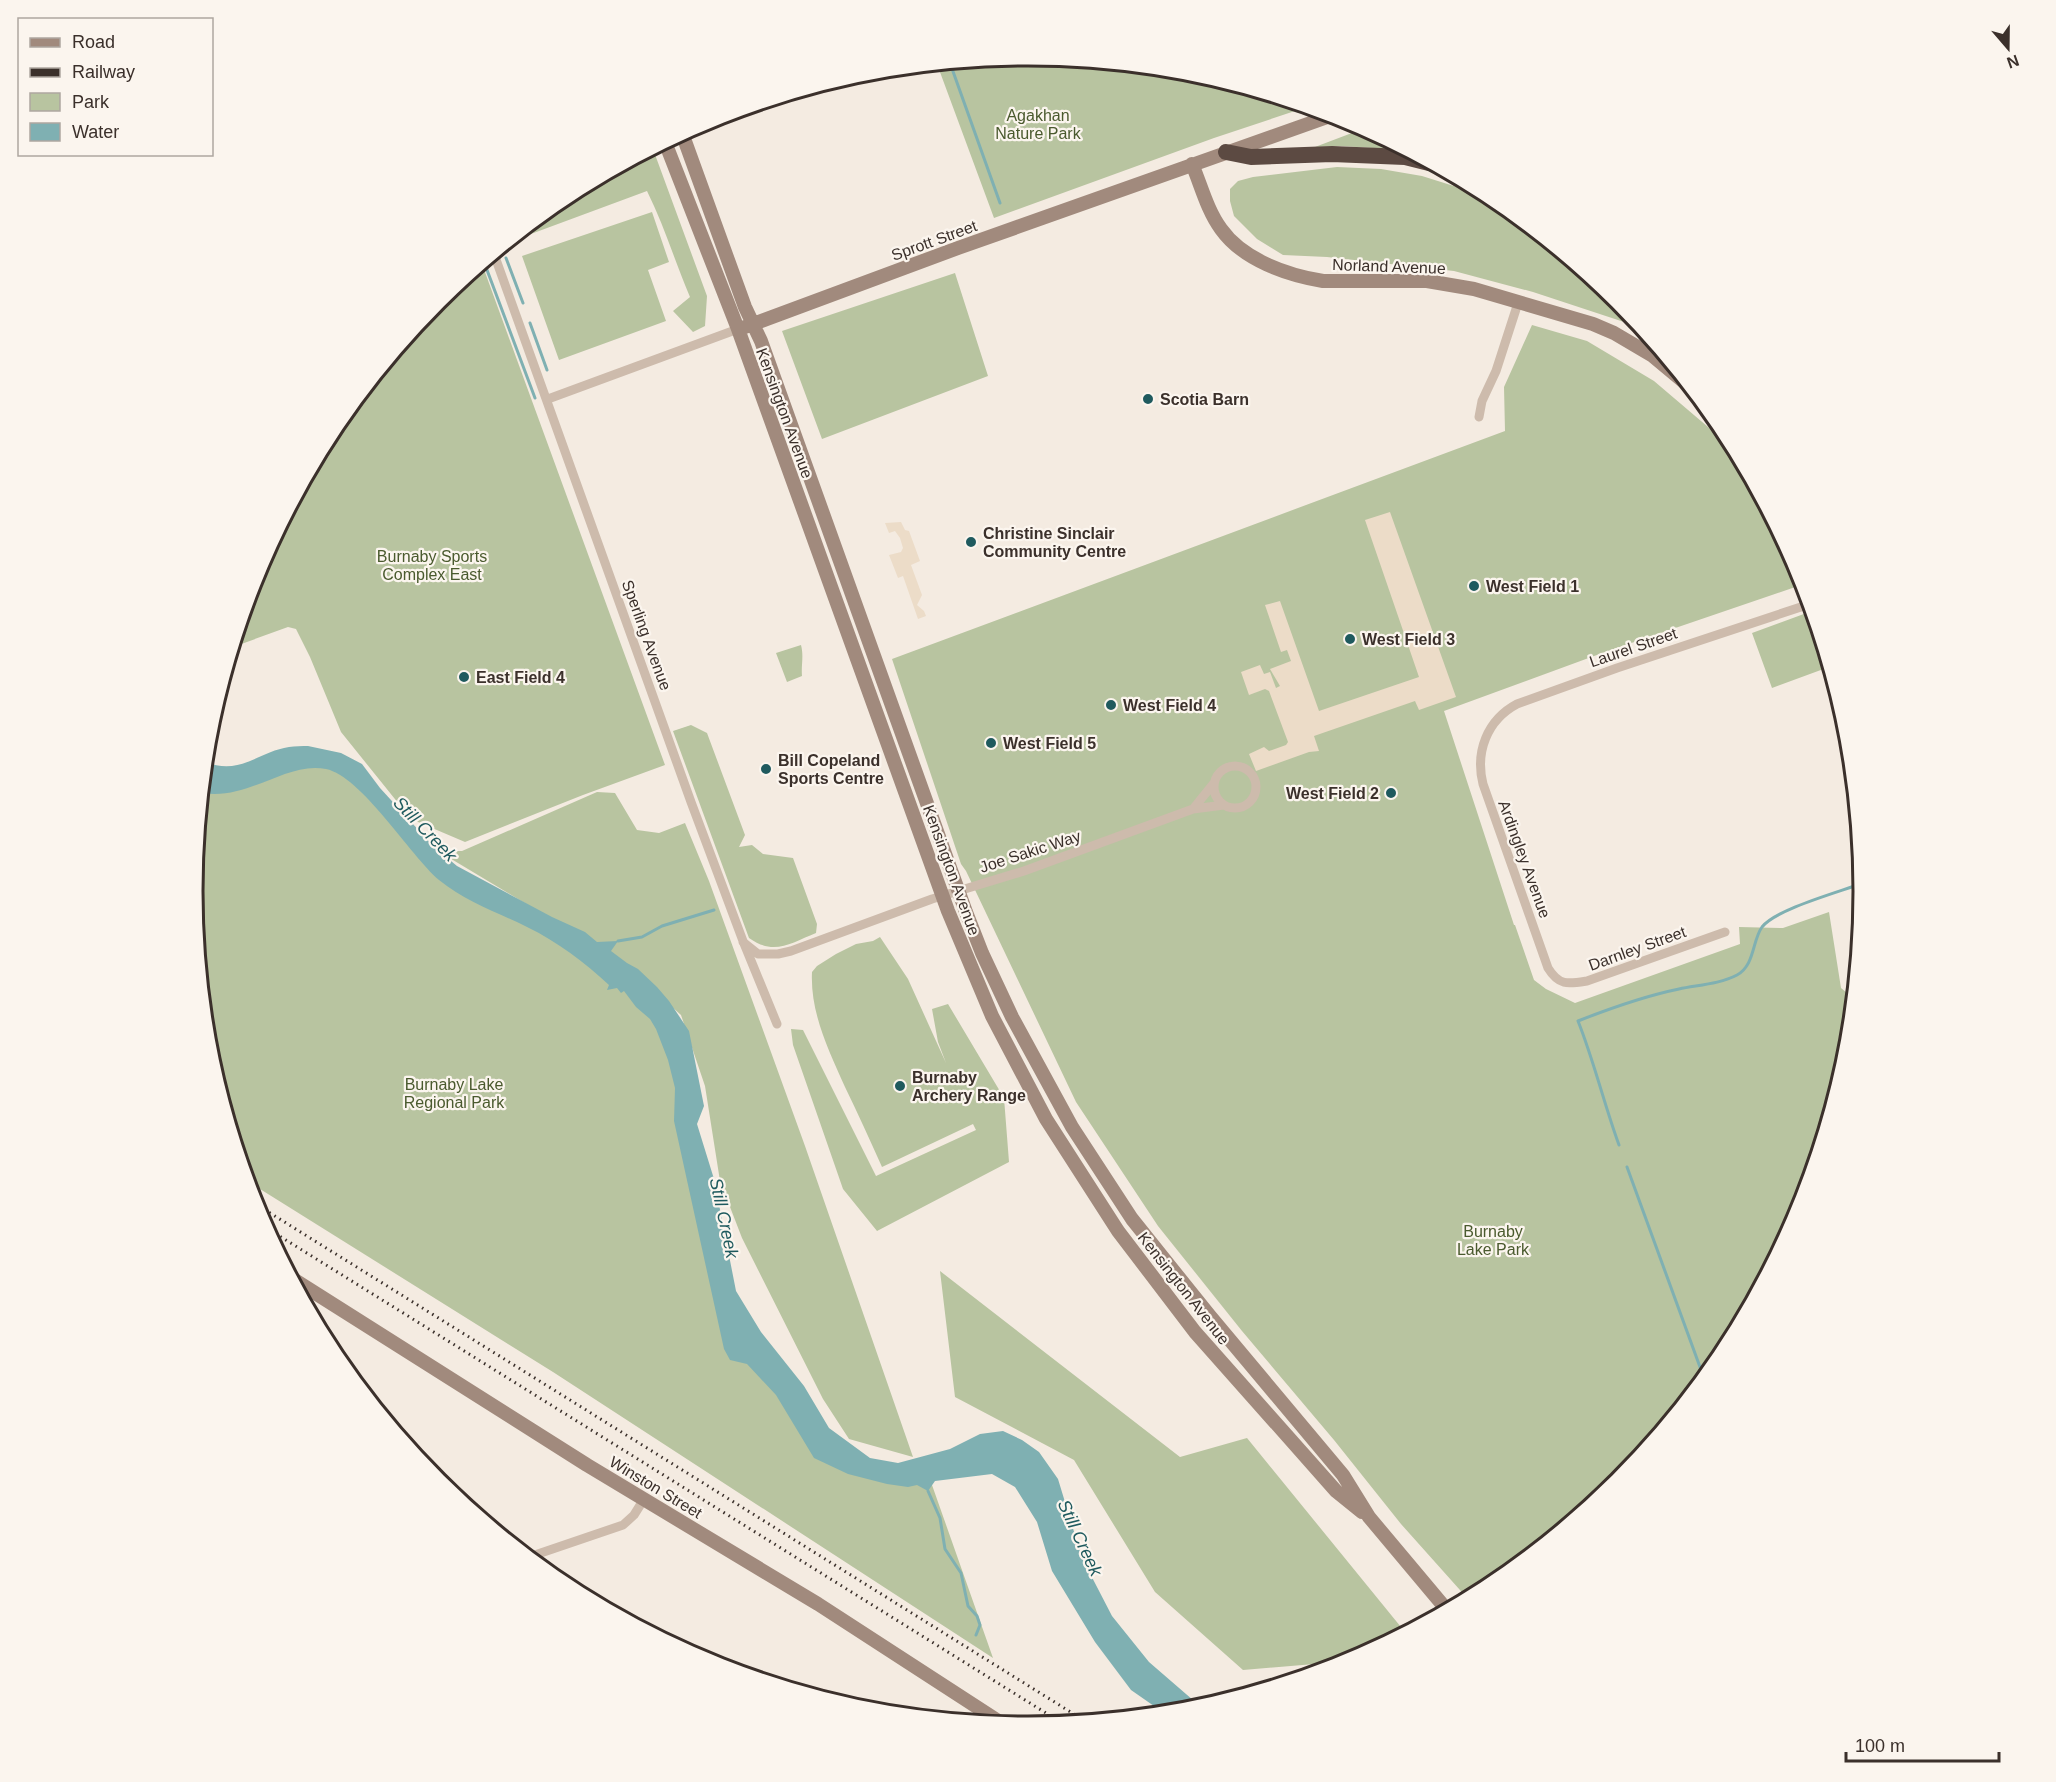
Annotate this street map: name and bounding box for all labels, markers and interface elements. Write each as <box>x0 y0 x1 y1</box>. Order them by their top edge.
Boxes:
legend <box>18 18 213 156</box>
north arrow <box>1978 18 2038 78</box>
text: Road <box>72 32 115 52</box>
text: N <box>2005 52 2021 72</box>
text: Railway <box>72 62 135 82</box>
text: Park <box>72 92 110 112</box>
park label: Agakhan Nature Park <box>995 107 1082 142</box>
text: Water <box>72 122 119 142</box>
street label: Sprott Street <box>889 217 980 264</box>
street label: Norland Avenue <box>1332 256 1446 277</box>
street label: Kensington Avenue <box>753 346 816 481</box>
place label: Scotia Barn <box>1160 391 1249 408</box>
marker: Scotia Barn <box>1141 392 1155 406</box>
place label: Christine Sinclair Community Centre <box>983 525 1126 560</box>
marker: Christine Sinclair Community Centre <box>964 535 978 549</box>
park label: Burnaby Sports Complex East <box>377 548 487 583</box>
street label: Sperling Avenue <box>619 578 674 693</box>
place label: West Field 1 <box>1486 578 1579 595</box>
marker: West Field 1 <box>1467 579 1481 593</box>
street label: Laurel Street <box>1587 624 1680 670</box>
place label: West Field 3 <box>1362 631 1455 648</box>
marker: West Field 3 <box>1343 632 1357 646</box>
place label: East Field 4 <box>476 669 565 686</box>
marker: East Field 4 <box>457 670 471 684</box>
place label: West Field 4 <box>1123 697 1216 714</box>
marker: West Field 4 <box>1104 698 1118 712</box>
place label: West Field 5 <box>1003 735 1096 752</box>
marker: West Field 5 <box>984 736 998 750</box>
place label: Bill Copeland Sports Centre <box>778 752 884 787</box>
marker: Bill Copeland Sports Centre <box>759 762 773 776</box>
place label: West Field 2 <box>1286 785 1379 802</box>
marker: West Field 2 <box>1384 786 1398 800</box>
water label: Still Creek <box>389 793 461 866</box>
street label: Ardingley Avenue <box>1495 798 1554 921</box>
street label: Kensington Avenue <box>920 803 983 938</box>
street label: Joe Sakic Way <box>977 827 1083 876</box>
street label: Darnley Street <box>1586 923 1689 974</box>
place label: Burnaby Archery Range <box>912 1069 1026 1104</box>
park label: Burnaby Lake Regional Park <box>404 1076 505 1111</box>
marker: Burnaby Archery Range <box>893 1079 907 1093</box>
water label: Still Creek <box>706 1176 743 1261</box>
park label: Burnaby Lake Park <box>1457 1223 1530 1258</box>
street label: Kensington Avenue <box>1135 1229 1233 1348</box>
street label: Winston Street <box>606 1453 706 1522</box>
water label: Still Creek <box>1054 1497 1107 1580</box>
scale bar <box>1846 1725 1999 1763</box>
text: 100 m <box>1855 1736 1905 1756</box>

